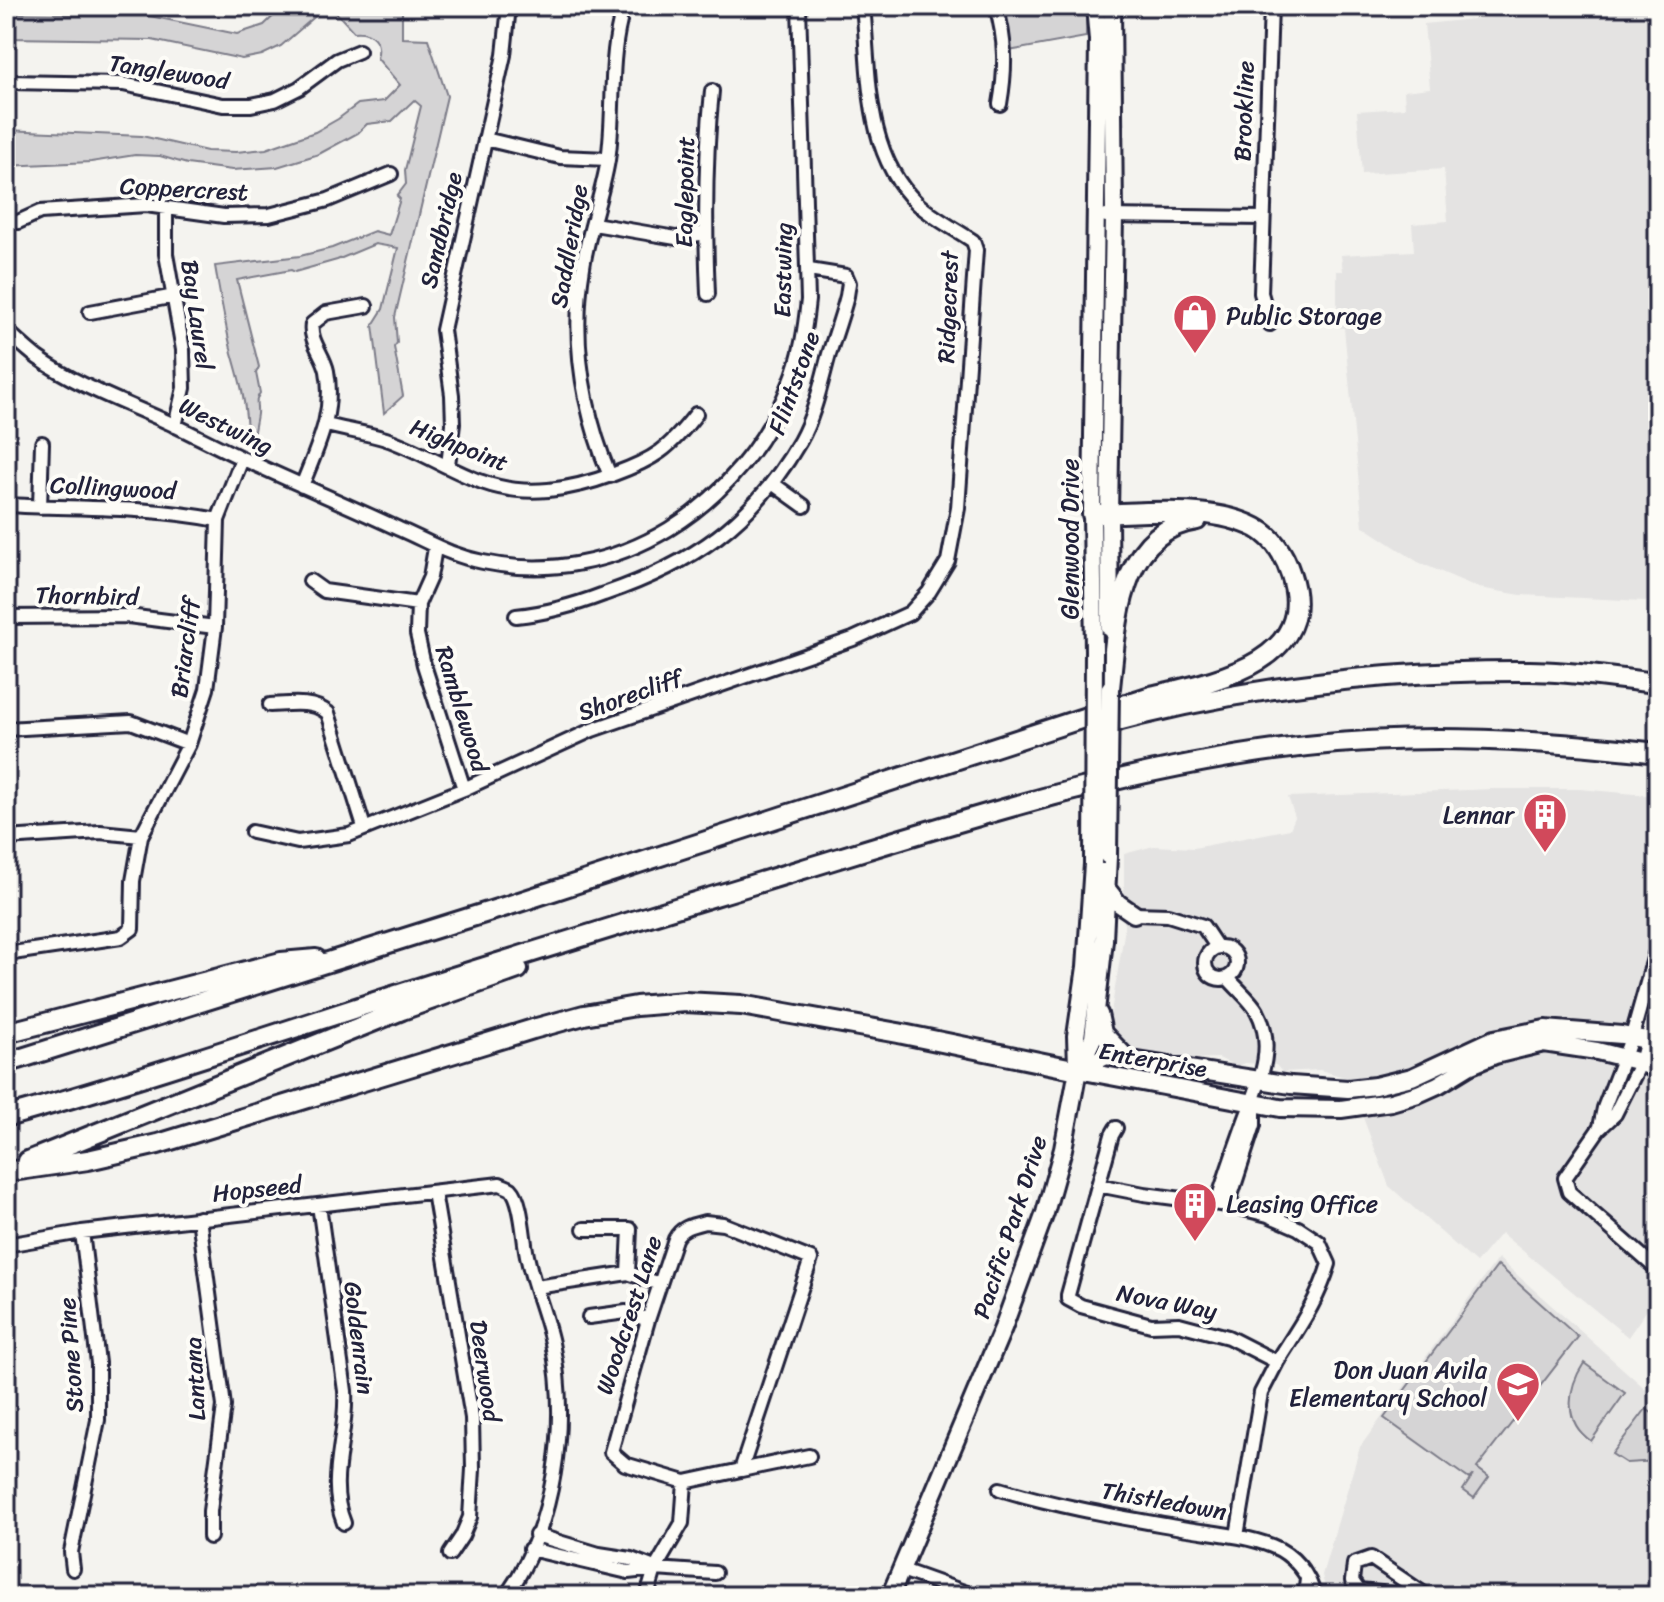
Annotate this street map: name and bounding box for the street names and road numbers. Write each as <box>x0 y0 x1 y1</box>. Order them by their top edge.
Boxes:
street label: Tanglewood <box>106 42 233 102</box>
street label: Brookline <box>1221 60 1267 162</box>
street label: Eaglepoint <box>663 136 707 248</box>
street label: Coppercrest <box>119 165 249 213</box>
street label: Sandbridge <box>407 167 475 292</box>
street label: Saddleridge <box>537 181 601 311</box>
street label: Eastwing <box>761 222 805 318</box>
street label: Ridgecrest <box>925 249 971 364</box>
street label: Bay Laurel <box>168 257 226 374</box>
street label: Flintstone <box>756 325 832 441</box>
street label: Westwing <box>172 385 280 467</box>
street label: Highpoint <box>403 406 515 484</box>
street label: Glenwood Drive <box>1049 459 1091 619</box>
street label: Collingwood <box>49 464 178 512</box>
street label: Thornbird <box>35 574 140 618</box>
street label: Briarcliff <box>158 592 212 700</box>
street label: Ramblewood <box>423 641 502 779</box>
street label: Shorecliff <box>572 655 692 733</box>
street label: Enterprise <box>1095 1030 1211 1090</box>
street label: Pacific Park Drive <box>961 1130 1059 1324</box>
street label: Hopseed <box>210 1163 305 1215</box>
street label: Woodcrest Lane <box>584 1230 674 1400</box>
street label: Nova Way <box>1113 1272 1221 1332</box>
street label: Goldenrain <box>331 1279 387 1397</box>
street label: Stone Pine <box>46 1296 96 1414</box>
street label: Deerwood <box>457 1317 513 1426</box>
street label: Lantana <box>172 1336 218 1422</box>
street label: Thistledown <box>1098 1469 1230 1533</box>

